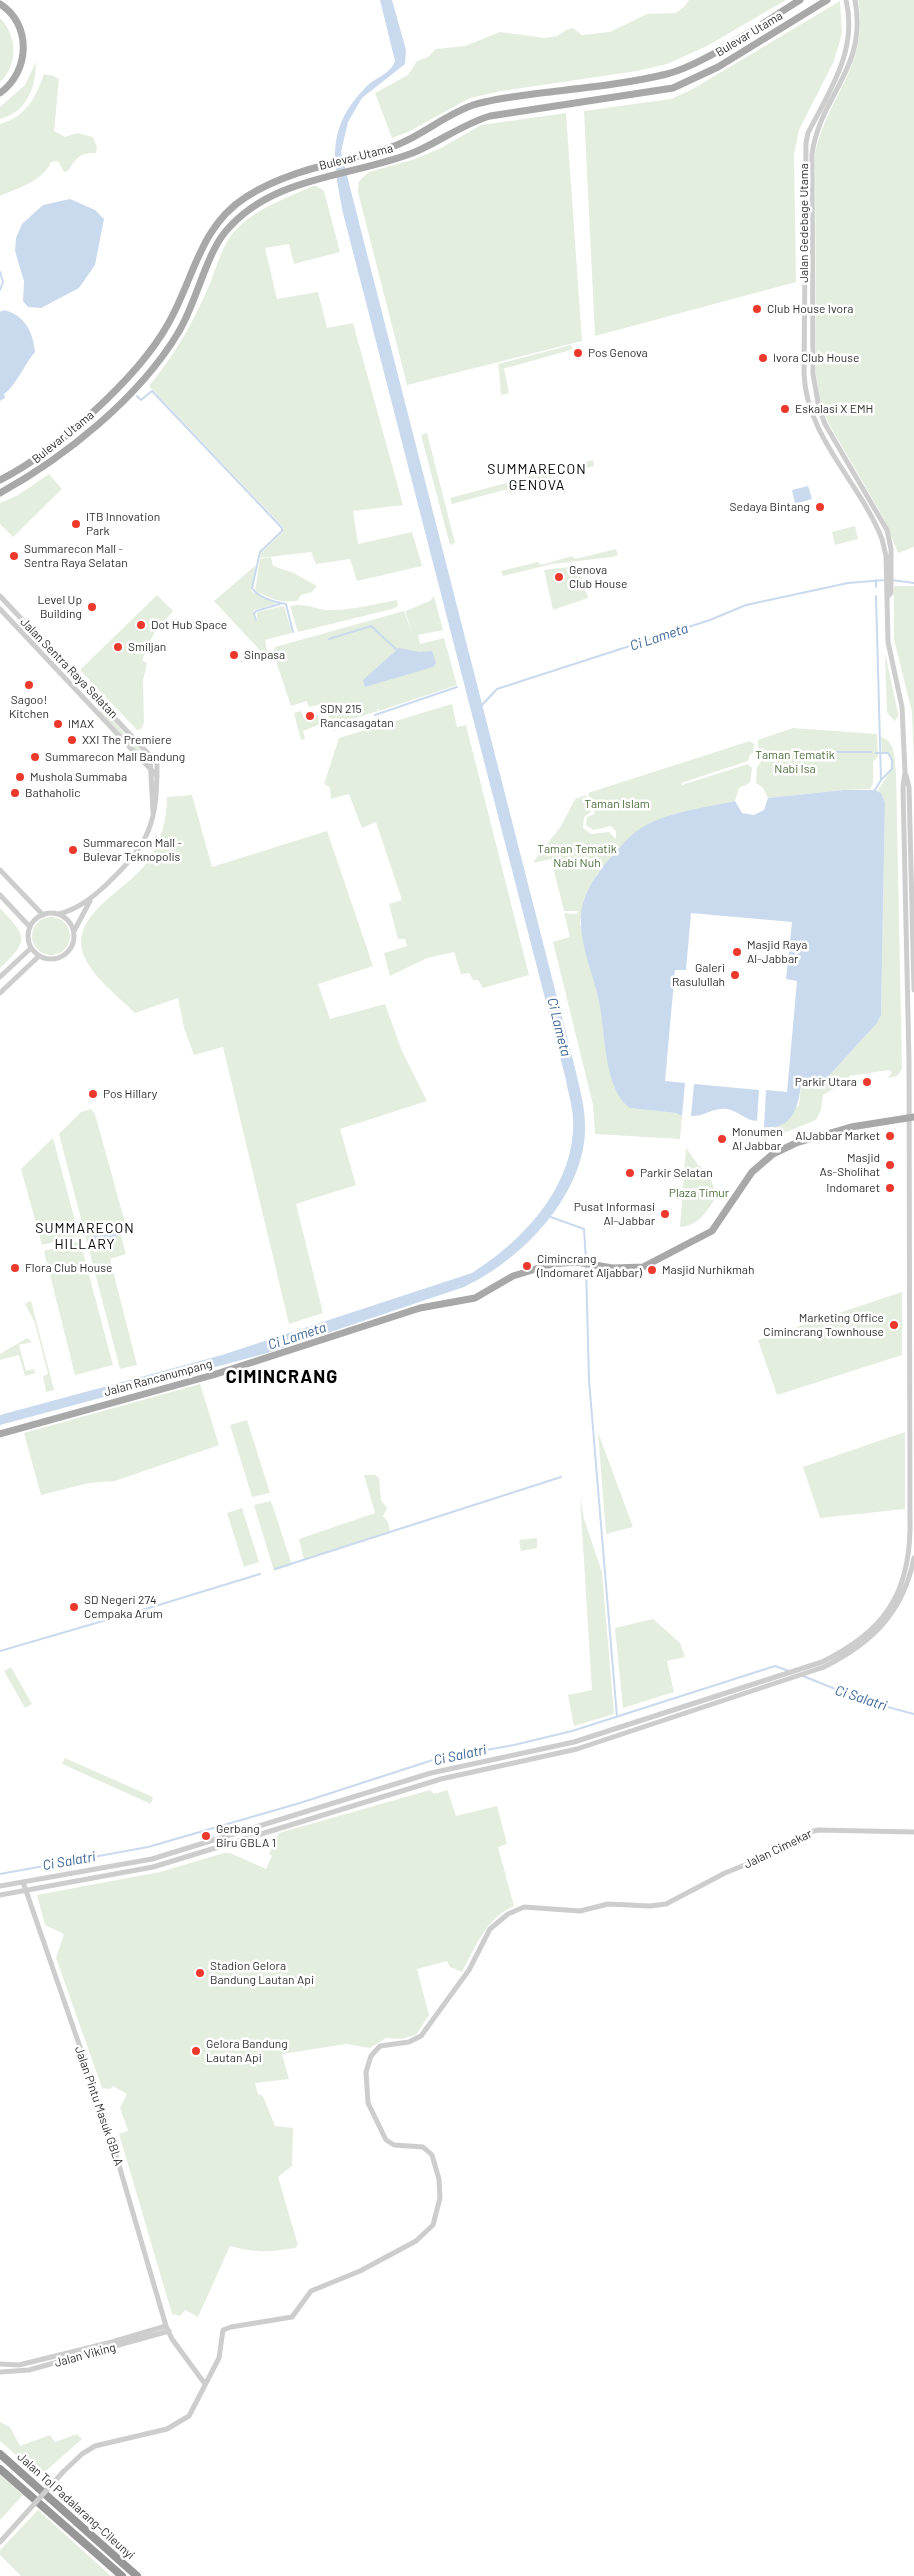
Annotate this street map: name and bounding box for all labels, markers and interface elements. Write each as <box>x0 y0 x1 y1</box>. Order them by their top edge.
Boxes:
street label: Bulevar Utama <box>713 8 785 60</box>
street label: Bulevar Utama <box>318 141 394 173</box>
street label: Jalan Gedebage Utama <box>797 163 811 283</box>
place label: Club House Ivora <box>767 302 853 316</box>
marker: Club House Ivora <box>751 303 763 315</box>
place label: Pos Genova <box>588 346 648 360</box>
marker: Pos Genova <box>572 347 584 359</box>
place label: Ivora Club House <box>773 351 859 365</box>
marker: Ivora Club House <box>757 352 769 364</box>
place label: Eskalasi X EMH <box>795 402 873 416</box>
marker: Eskalasi X EMH <box>779 403 791 415</box>
street label: Bulevar Utama <box>29 408 97 466</box>
district label: SUMMARECON GENOVA <box>486 461 588 494</box>
place label: Sedaya Bintang <box>730 500 810 514</box>
marker: Sedaya Bintang <box>814 501 826 513</box>
place label: ITB Innovation Park <box>86 510 160 538</box>
marker: ITB Innovation Park <box>70 518 82 530</box>
place label: Summarecon Mall - Sentra Raya Selatan <box>24 542 128 570</box>
marker: Summarecon Mall - Sentra Raya Selatan <box>8 550 20 562</box>
place label: Genova Club House <box>569 563 627 591</box>
marker: Genova Club House <box>553 571 565 583</box>
place label: Level Up Building <box>37 593 82 621</box>
marker: Level Up Building <box>86 601 98 613</box>
street label: Jalan Sentra Raya Selatan <box>17 615 121 721</box>
place label: Dot Hub Space <box>151 618 227 632</box>
marker: Dot Hub Space <box>135 619 147 631</box>
water label: Ci Lameta <box>628 620 690 654</box>
place label: Smiljan <box>128 640 166 654</box>
marker: Smiljan <box>112 641 124 653</box>
place label: Sinpasa <box>244 648 285 662</box>
marker: Sinpasa <box>228 649 240 661</box>
marker: Sagoo! Kitchen <box>23 679 35 691</box>
place label: Sagoo! Kitchen <box>9 693 49 721</box>
place label: SDN 215 Rancasagatan <box>320 702 394 730</box>
marker: SDN 215 Rancasagatan <box>304 710 316 722</box>
place label: IMAX <box>68 717 94 731</box>
marker: IMAX <box>52 718 64 730</box>
place label: XXI The Premiere <box>82 733 172 747</box>
marker: XXI The Premiere <box>66 734 78 746</box>
park label: Taman Tematik Nabi Isa <box>755 748 835 776</box>
place label: Summarecon Mall Bandung <box>45 750 185 764</box>
marker: Summarecon Mall Bandung <box>29 751 41 763</box>
place label: Mushola Summaba <box>30 770 127 784</box>
marker: Mushola Summaba <box>14 771 26 783</box>
place label: Bathaholic <box>25 786 80 800</box>
marker: Bathaholic <box>9 787 21 799</box>
park label: Taman Islam <box>584 797 650 811</box>
place label: Summarecon Mall - Bulevar Teknopolis <box>83 836 182 864</box>
park label: Taman Tematik Nabi Nuh <box>537 842 617 870</box>
marker: Summarecon Mall - Bulevar Teknopolis <box>67 844 79 856</box>
place label: Masjid Raya Al-Jabbar <box>747 938 807 966</box>
marker: Masjid Raya Al-Jabbar <box>731 946 743 958</box>
place label: Galeri Rasulullah <box>672 961 725 989</box>
marker: Galeri Rasulullah <box>729 969 741 981</box>
water label: Ci Lameta <box>544 996 574 1058</box>
place label: Parkir Utara <box>795 1075 857 1089</box>
marker: Parkir Utara <box>861 1076 873 1088</box>
place label: Pos Hillary <box>103 1087 157 1101</box>
marker: Pos Hillary <box>87 1088 99 1100</box>
place label: Monumen Al Jabbar <box>732 1125 783 1153</box>
place label: AlJabbar Market <box>795 1129 880 1143</box>
marker: AlJabbar Market <box>884 1130 896 1142</box>
marker: Monumen Al Jabbar <box>716 1133 728 1145</box>
place label: Masjid As-Sholihat <box>820 1151 880 1179</box>
marker: Masjid As-Sholihat <box>884 1159 896 1171</box>
place label: Parkir Selatan <box>640 1166 713 1180</box>
marker: Parkir Selatan <box>624 1167 636 1179</box>
place label: Indomaret <box>826 1181 880 1195</box>
marker: Indomaret <box>884 1182 896 1194</box>
park label: Plaza Timur <box>669 1186 729 1200</box>
place label: Pusat Informasi Al-Jabbar <box>574 1200 655 1228</box>
marker: Pusat Informasi Al-Jabbar <box>659 1208 671 1220</box>
district label: SUMMARECON HILLARY <box>34 1220 136 1252</box>
place label: Cimincrang (Indomaret Aljabbar) <box>537 1252 642 1280</box>
marker: Cimincrang (Indomaret Aljabbar) <box>521 1260 533 1272</box>
place label: Flora Club House <box>25 1261 112 1275</box>
marker: Flora Club House <box>9 1262 21 1274</box>
place label: Masjid Nurhikmah <box>662 1263 754 1277</box>
marker: Masjid Nurhikmah <box>646 1264 658 1276</box>
place label: Marketing Office Cimincrang Townhouse <box>763 1311 884 1339</box>
water label: Ci Lameta <box>266 1319 328 1353</box>
marker: Marketing Office Cimincrang Townhouse <box>888 1319 900 1331</box>
street label: Jalan Rancanumpang <box>102 1357 214 1399</box>
district label: CIMINCRANG <box>224 1366 340 1388</box>
place label: SD Negeri 274 Cempaka Arum <box>84 1593 163 1621</box>
marker: SD Negeri 274 Cempaka Arum <box>68 1601 80 1613</box>
water label: Ci Salatri <box>833 1682 889 1714</box>
water label: Ci Salatri <box>432 1741 488 1769</box>
place label: Gerbang Biru GBLA 1 <box>216 1822 276 1850</box>
street label: Jalan Cimekar <box>742 1826 814 1872</box>
marker: Gerbang Biru GBLA 1 <box>200 1830 212 1842</box>
water label: Ci Salatri <box>41 1848 97 1874</box>
place label: Stadion Gelora Bandung Lautan Api <box>210 1959 314 1987</box>
marker: Stadion Gelora Bandung Lautan Api <box>194 1967 206 1979</box>
place label: Gelora Bandung Lautan Api <box>206 2037 288 2065</box>
street label: Jalan Pintu Masuk GBLA <box>72 2044 126 2168</box>
marker: Gelora Bandung Lautan Api <box>190 2045 202 2057</box>
street label: Jalan Viking <box>53 2340 117 2370</box>
street label: Jalan Tol Padalarang–Cileunyi <box>14 2449 138 2563</box>

